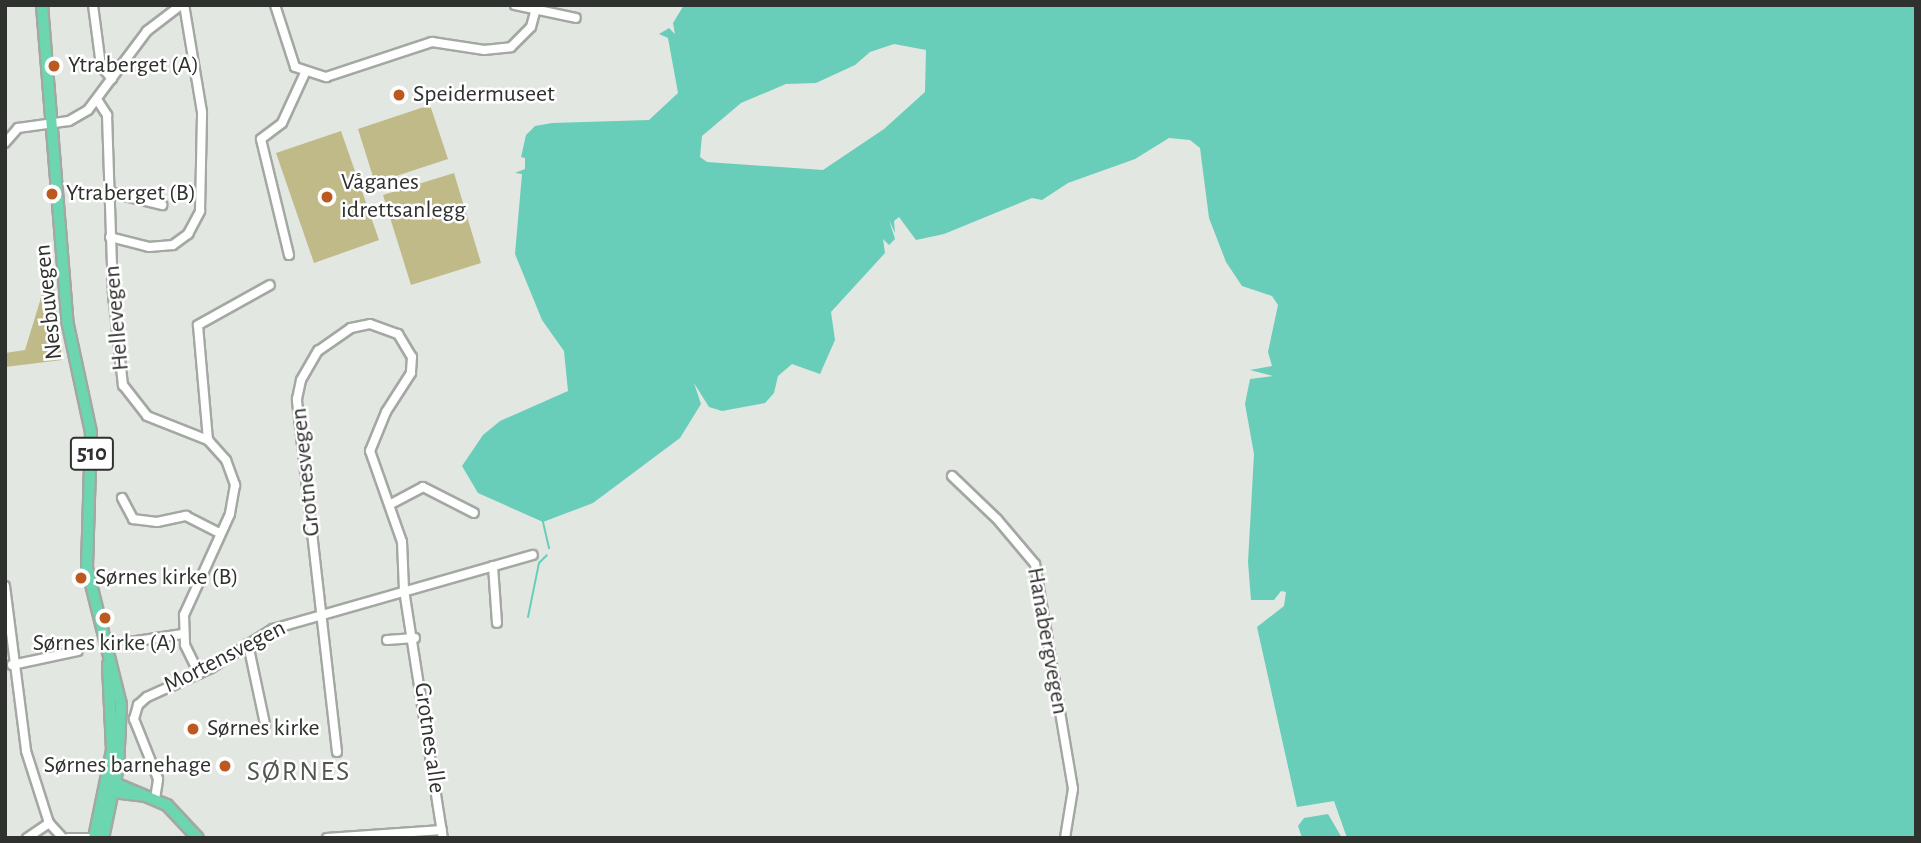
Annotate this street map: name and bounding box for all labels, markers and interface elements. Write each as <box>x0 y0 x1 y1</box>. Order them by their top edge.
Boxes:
place label: Ytraberget (A) <box>68 52 199 80</box>
marker: Ytraberget (A) <box>46 58 62 74</box>
place label: Speidermuseet <box>413 81 555 109</box>
marker: Speidermuseet <box>391 87 407 103</box>
place label: Våganes idrettsanlegg <box>341 169 466 225</box>
place label: Ytraberget (B) <box>66 180 196 208</box>
marker: Ytraberget (B) <box>44 186 60 202</box>
marker: Våganes idrettsanlegg <box>319 189 335 205</box>
street label: Nesbuvegen <box>29 243 69 361</box>
street label: Hellevegen <box>98 264 136 372</box>
street label: Grotnesvegen <box>285 406 327 538</box>
road number: 510 <box>69 435 115 474</box>
place label: Sørnes kirke (B) <box>95 564 239 592</box>
street label: Hanabergvegen <box>1020 565 1074 717</box>
marker: Sørnes kirke (B) <box>73 570 89 586</box>
marker: Sørnes kirke (A) <box>97 610 113 626</box>
street label: Mortensvegen <box>159 614 291 700</box>
place label: Sørnes kirke (A) <box>33 630 177 658</box>
street label: Grotnes alle <box>407 681 451 795</box>
place label: Sørnes kirke <box>207 715 320 743</box>
marker: Sørnes kirke <box>185 721 201 737</box>
place label: Sørnes barnehage <box>44 752 211 780</box>
district label: SØRNES <box>248 755 350 789</box>
marker: Sørnes barnehage <box>217 758 233 774</box>

